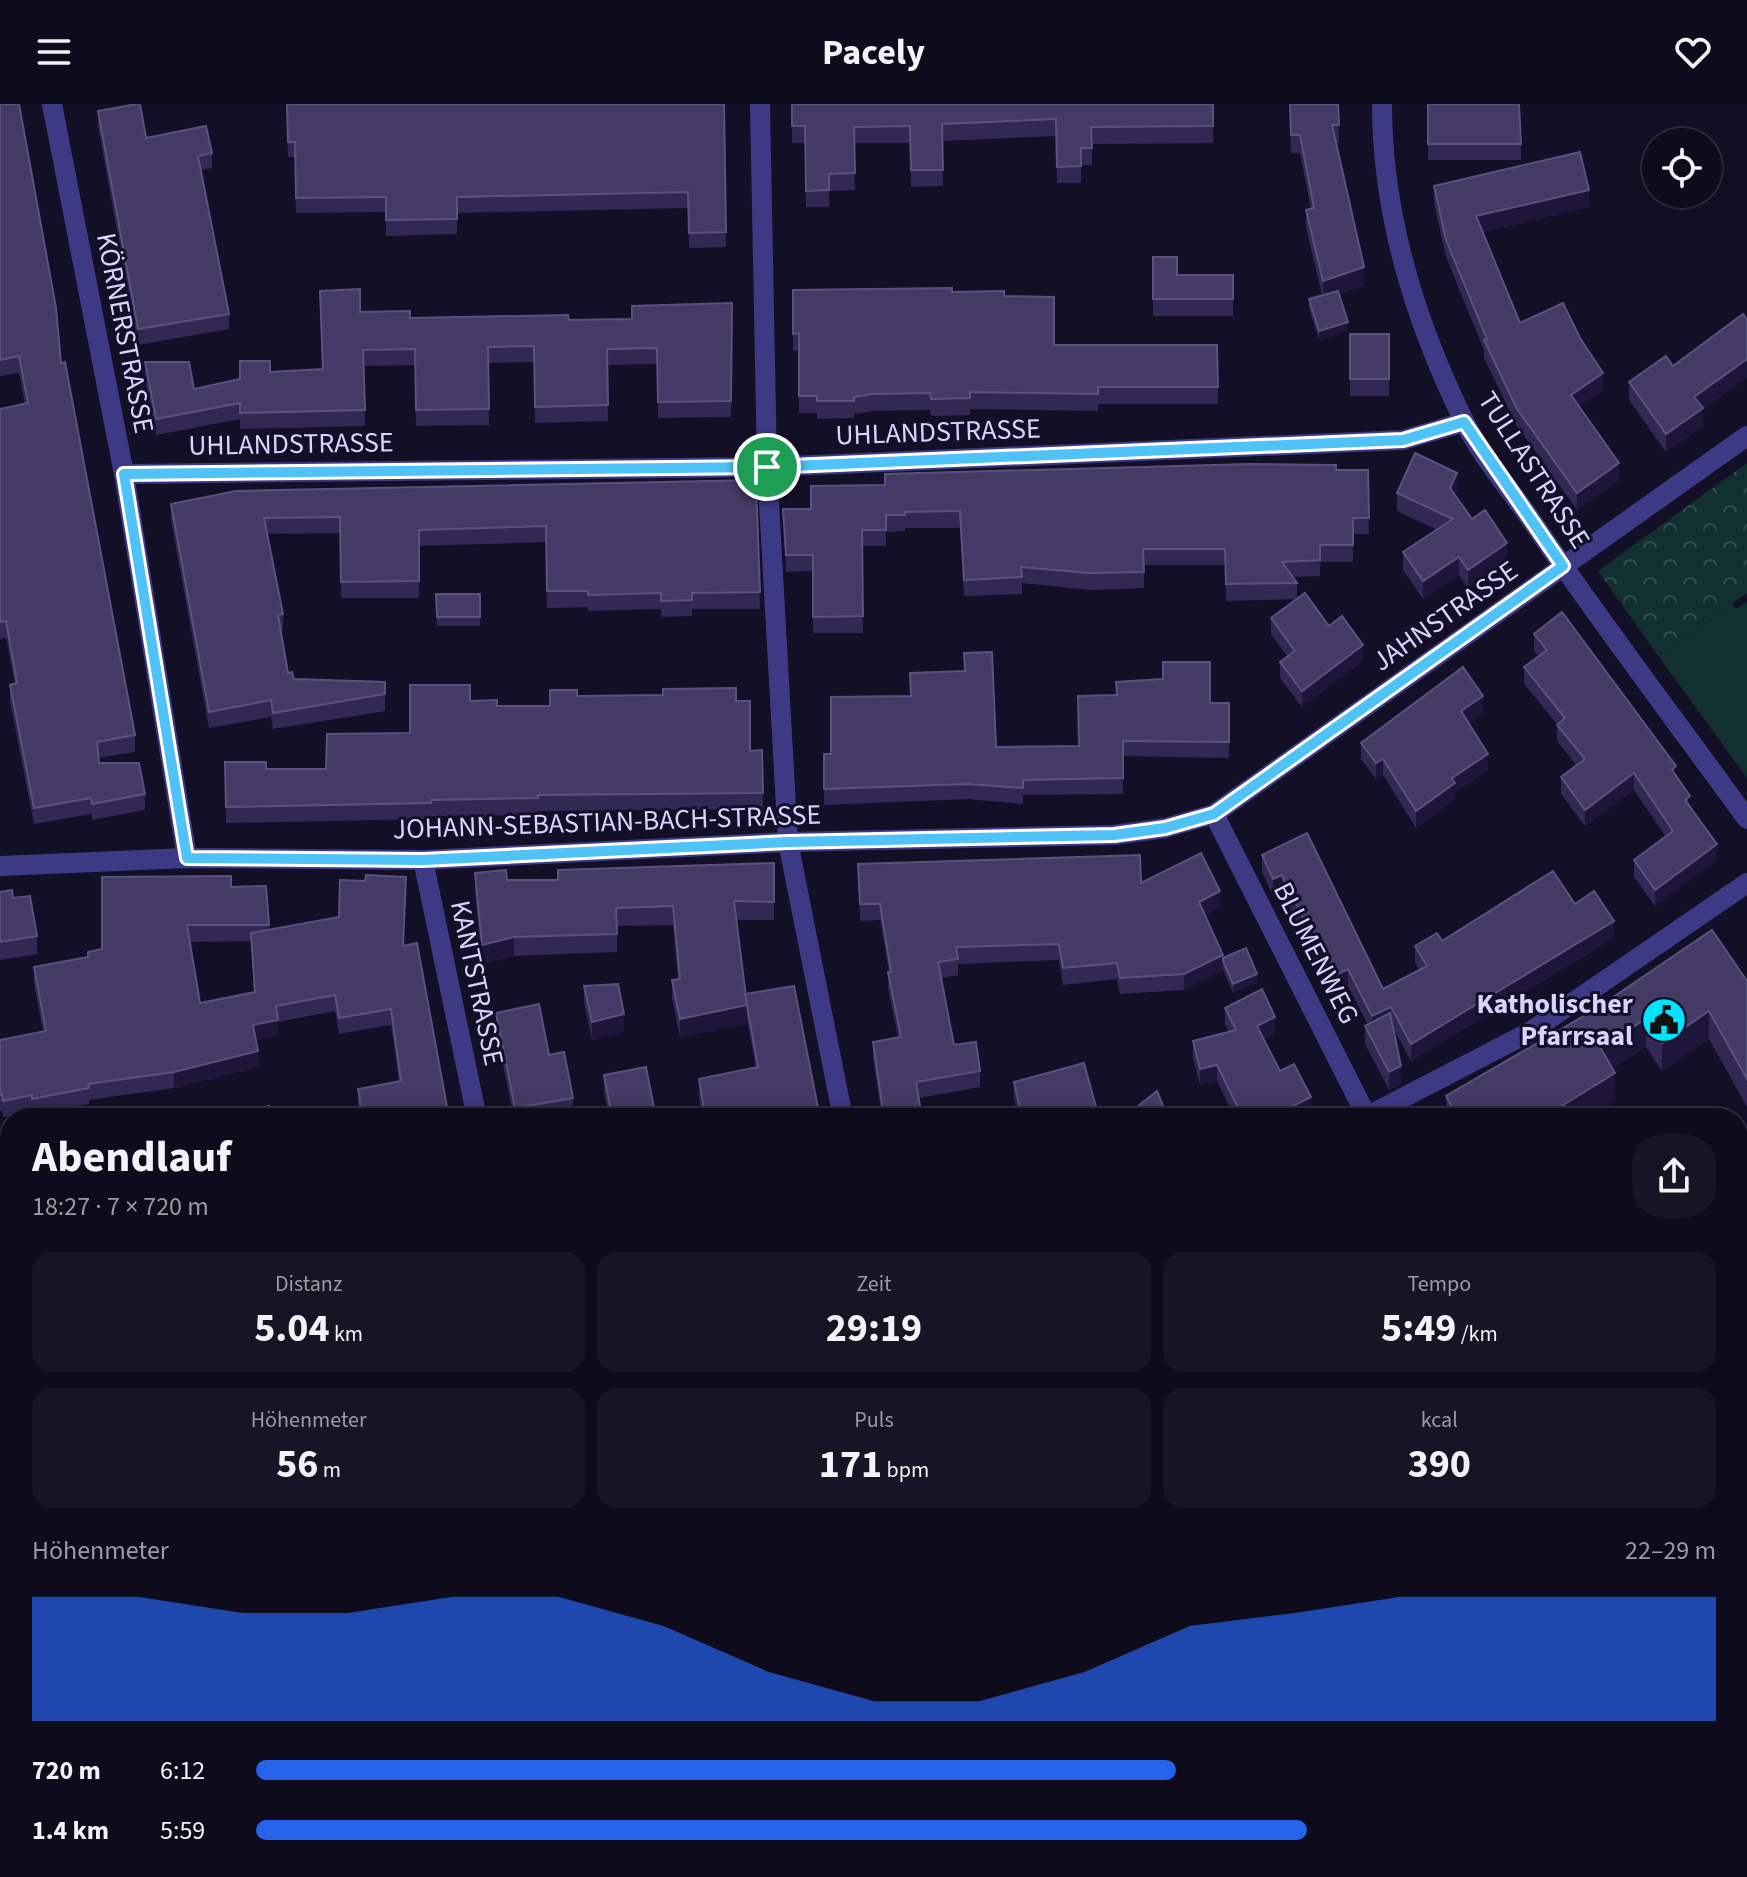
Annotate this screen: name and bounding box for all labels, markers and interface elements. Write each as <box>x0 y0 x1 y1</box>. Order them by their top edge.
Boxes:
text: Pacely <box>822 27 925 78</box>
icon: menu <box>32 30 76 74</box>
icon: heart <box>1671 30 1715 74</box>
map controls <box>1642 128 1722 208</box>
button: locate <box>1642 128 1722 208</box>
street label: KÖRNERSTRASSE <box>86 229 164 437</box>
street label: TULLASTRASSE <box>1468 384 1600 556</box>
street label: UHLANDSTRASSE <box>835 408 1041 456</box>
street label: UHLANDSTRASSE <box>188 422 394 466</box>
pin <box>733 433 801 501</box>
icon: arrive <box>745 445 789 489</box>
street label: JAHNSTRASSE <box>1364 551 1526 681</box>
street label: JOHANN-SEBASTIAN-BACH-STRASSE <box>392 795 822 849</box>
street label: BLUMENWEG <box>1263 875 1369 1031</box>
street label: KANTSTRASSE <box>440 897 514 1069</box>
place label: Katholischer Pfarrsaal <box>1476 984 1634 1056</box>
public building icon: Katholischer Pfarrsaal <box>1640 996 1688 1044</box>
text: Abendlauf <box>32 1126 231 1189</box>
button: share <box>1632 1134 1716 1218</box>
text: 18:27 · 7 × 720 m <box>32 1188 209 1225</box>
text: Distanz <box>275 1268 342 1300</box>
text: Zeit <box>856 1268 892 1300</box>
text: Tempo <box>1408 1268 1471 1300</box>
text: 5.04 <box>254 1300 330 1357</box>
text: 29:19 <box>826 1300 922 1357</box>
text: 5:49 <box>1381 1300 1456 1357</box>
text: km <box>330 1318 363 1350</box>
text: /km <box>1456 1318 1498 1350</box>
text: Höhenmeter <box>251 1404 367 1436</box>
text: Puls <box>854 1404 894 1436</box>
text: kcal <box>1421 1404 1458 1436</box>
text: 56 <box>276 1436 318 1493</box>
text: 171 <box>819 1436 882 1493</box>
text: 390 <box>1408 1436 1471 1493</box>
text: m <box>318 1454 341 1486</box>
text: bpm <box>882 1454 929 1486</box>
text: Höhenmeter <box>32 1532 169 1569</box>
text: 22–29 m <box>1625 1532 1716 1569</box>
text: 720 m <box>32 1752 101 1789</box>
text: 6:12 <box>160 1752 205 1789</box>
text: 1.4 km <box>32 1812 109 1849</box>
text: 5:59 <box>160 1812 205 1849</box>

